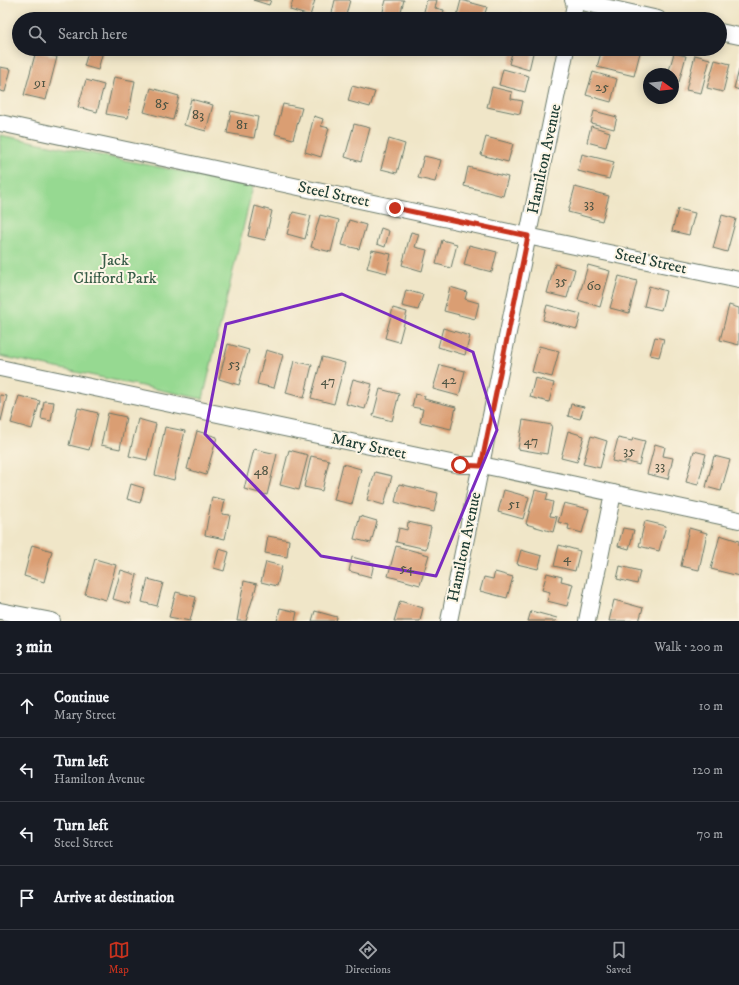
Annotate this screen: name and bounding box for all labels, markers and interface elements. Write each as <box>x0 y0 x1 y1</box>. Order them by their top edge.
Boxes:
search box <box>12 12 727 56</box>
icon: search <box>26 23 48 45</box>
text: Search here <box>58 25 127 44</box>
north arrow <box>643 68 679 104</box>
house number: 91 <box>33 74 46 92</box>
house number: 25 <box>595 78 609 96</box>
house number: 85 <box>155 95 169 113</box>
street label: Hamilton Avenue <box>523 102 565 216</box>
house number: 83 <box>192 106 204 124</box>
house number: 81 <box>236 116 248 134</box>
street label: Steel Street <box>296 177 372 211</box>
house number: 33 <box>584 195 594 213</box>
route end <box>386 199 404 217</box>
street label: Steel Street <box>613 244 689 278</box>
park label: Jack Clifford Park <box>73 250 157 288</box>
house number: 35 <box>555 272 567 290</box>
house number: 60 <box>587 277 601 295</box>
house number: 53 <box>228 355 240 373</box>
house number: 42 <box>442 371 457 389</box>
house number: 47 <box>321 372 335 390</box>
street label: Mary Street <box>330 428 408 464</box>
house number: 47 <box>524 432 538 450</box>
house number: 35 <box>623 442 635 460</box>
route start <box>451 456 469 474</box>
house number: 33 <box>655 457 665 475</box>
house number: 48 <box>253 462 269 480</box>
street label: Hamilton Avenue <box>443 490 485 604</box>
house number: 51 <box>508 495 520 513</box>
house number: 4 <box>563 549 572 567</box>
house number: 54 <box>400 559 415 577</box>
text: 3 min <box>16 636 52 658</box>
text: Walk · 200 m <box>654 639 723 655</box>
text: Continue <box>54 688 109 707</box>
icon: ahead <box>16 695 38 717</box>
text: 10 m <box>699 698 723 714</box>
text: Mary Street <box>54 707 116 723</box>
text: Turn left <box>54 752 108 771</box>
icon: left <box>16 759 38 781</box>
text: 120 m <box>692 762 723 778</box>
text: Hamilton Avenue <box>54 771 145 787</box>
text: Turn left <box>54 816 108 835</box>
icon: left <box>16 823 38 845</box>
text: 70 m <box>697 826 723 842</box>
text: Steel Street <box>54 835 113 851</box>
icon: arrive <box>16 887 38 909</box>
text: Arrive at destination <box>54 888 174 907</box>
tab: Map <box>108 939 130 977</box>
tab: Directions <box>345 939 391 977</box>
tab: Saved <box>606 939 631 977</box>

